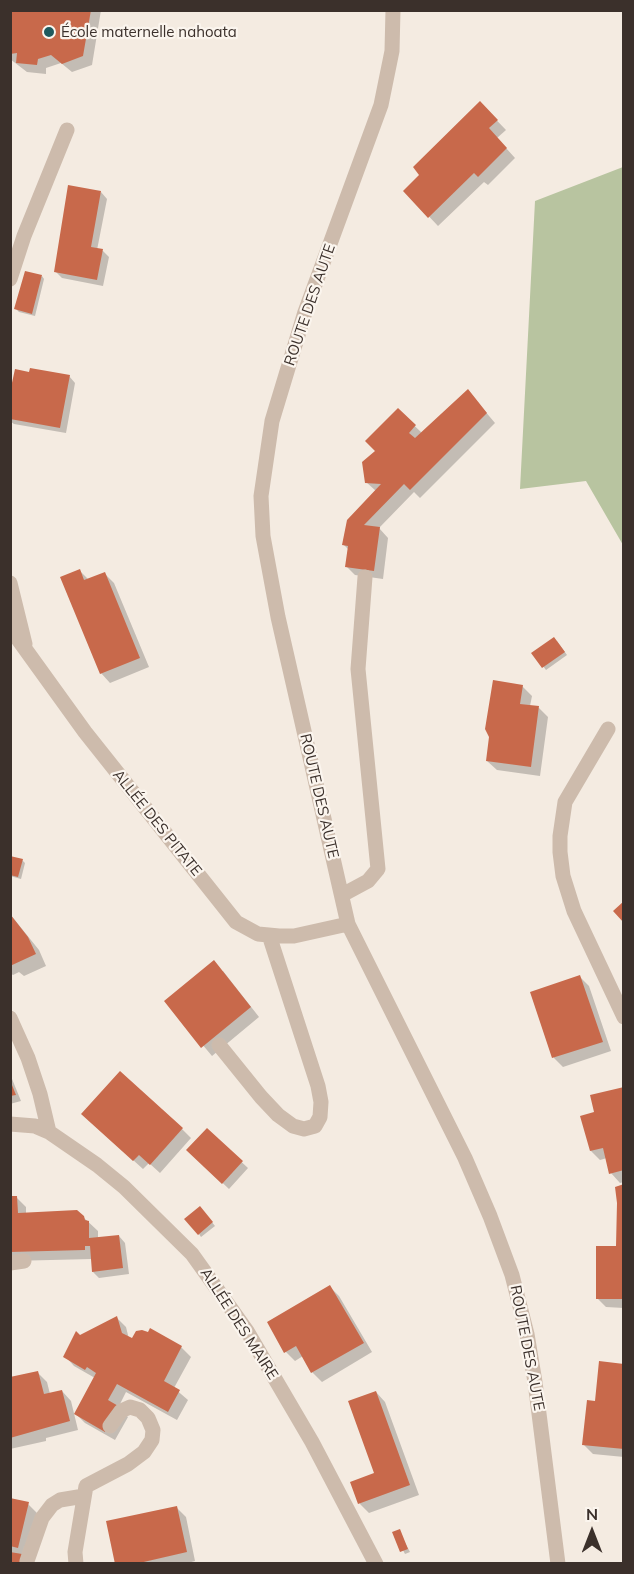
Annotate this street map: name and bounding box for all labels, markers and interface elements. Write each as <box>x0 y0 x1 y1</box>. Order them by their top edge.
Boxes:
place label: École maternelle nahoata <box>61 23 237 41</box>
marker: École maternelle nahoata <box>42 25 56 39</box>
street label: ROUTE DES AUTE <box>281 242 339 368</box>
street label: ROUTE DES AUTE <box>296 732 342 860</box>
street label: ALLÉE DES PITATE <box>109 766 205 880</box>
street label: ALLÉE DES MAIRE <box>196 1265 282 1383</box>
street label: ROUTE DES AUTE <box>506 1284 548 1412</box>
north arrow <box>562 1502 622 1562</box>
text: N <box>586 1504 598 1524</box>

